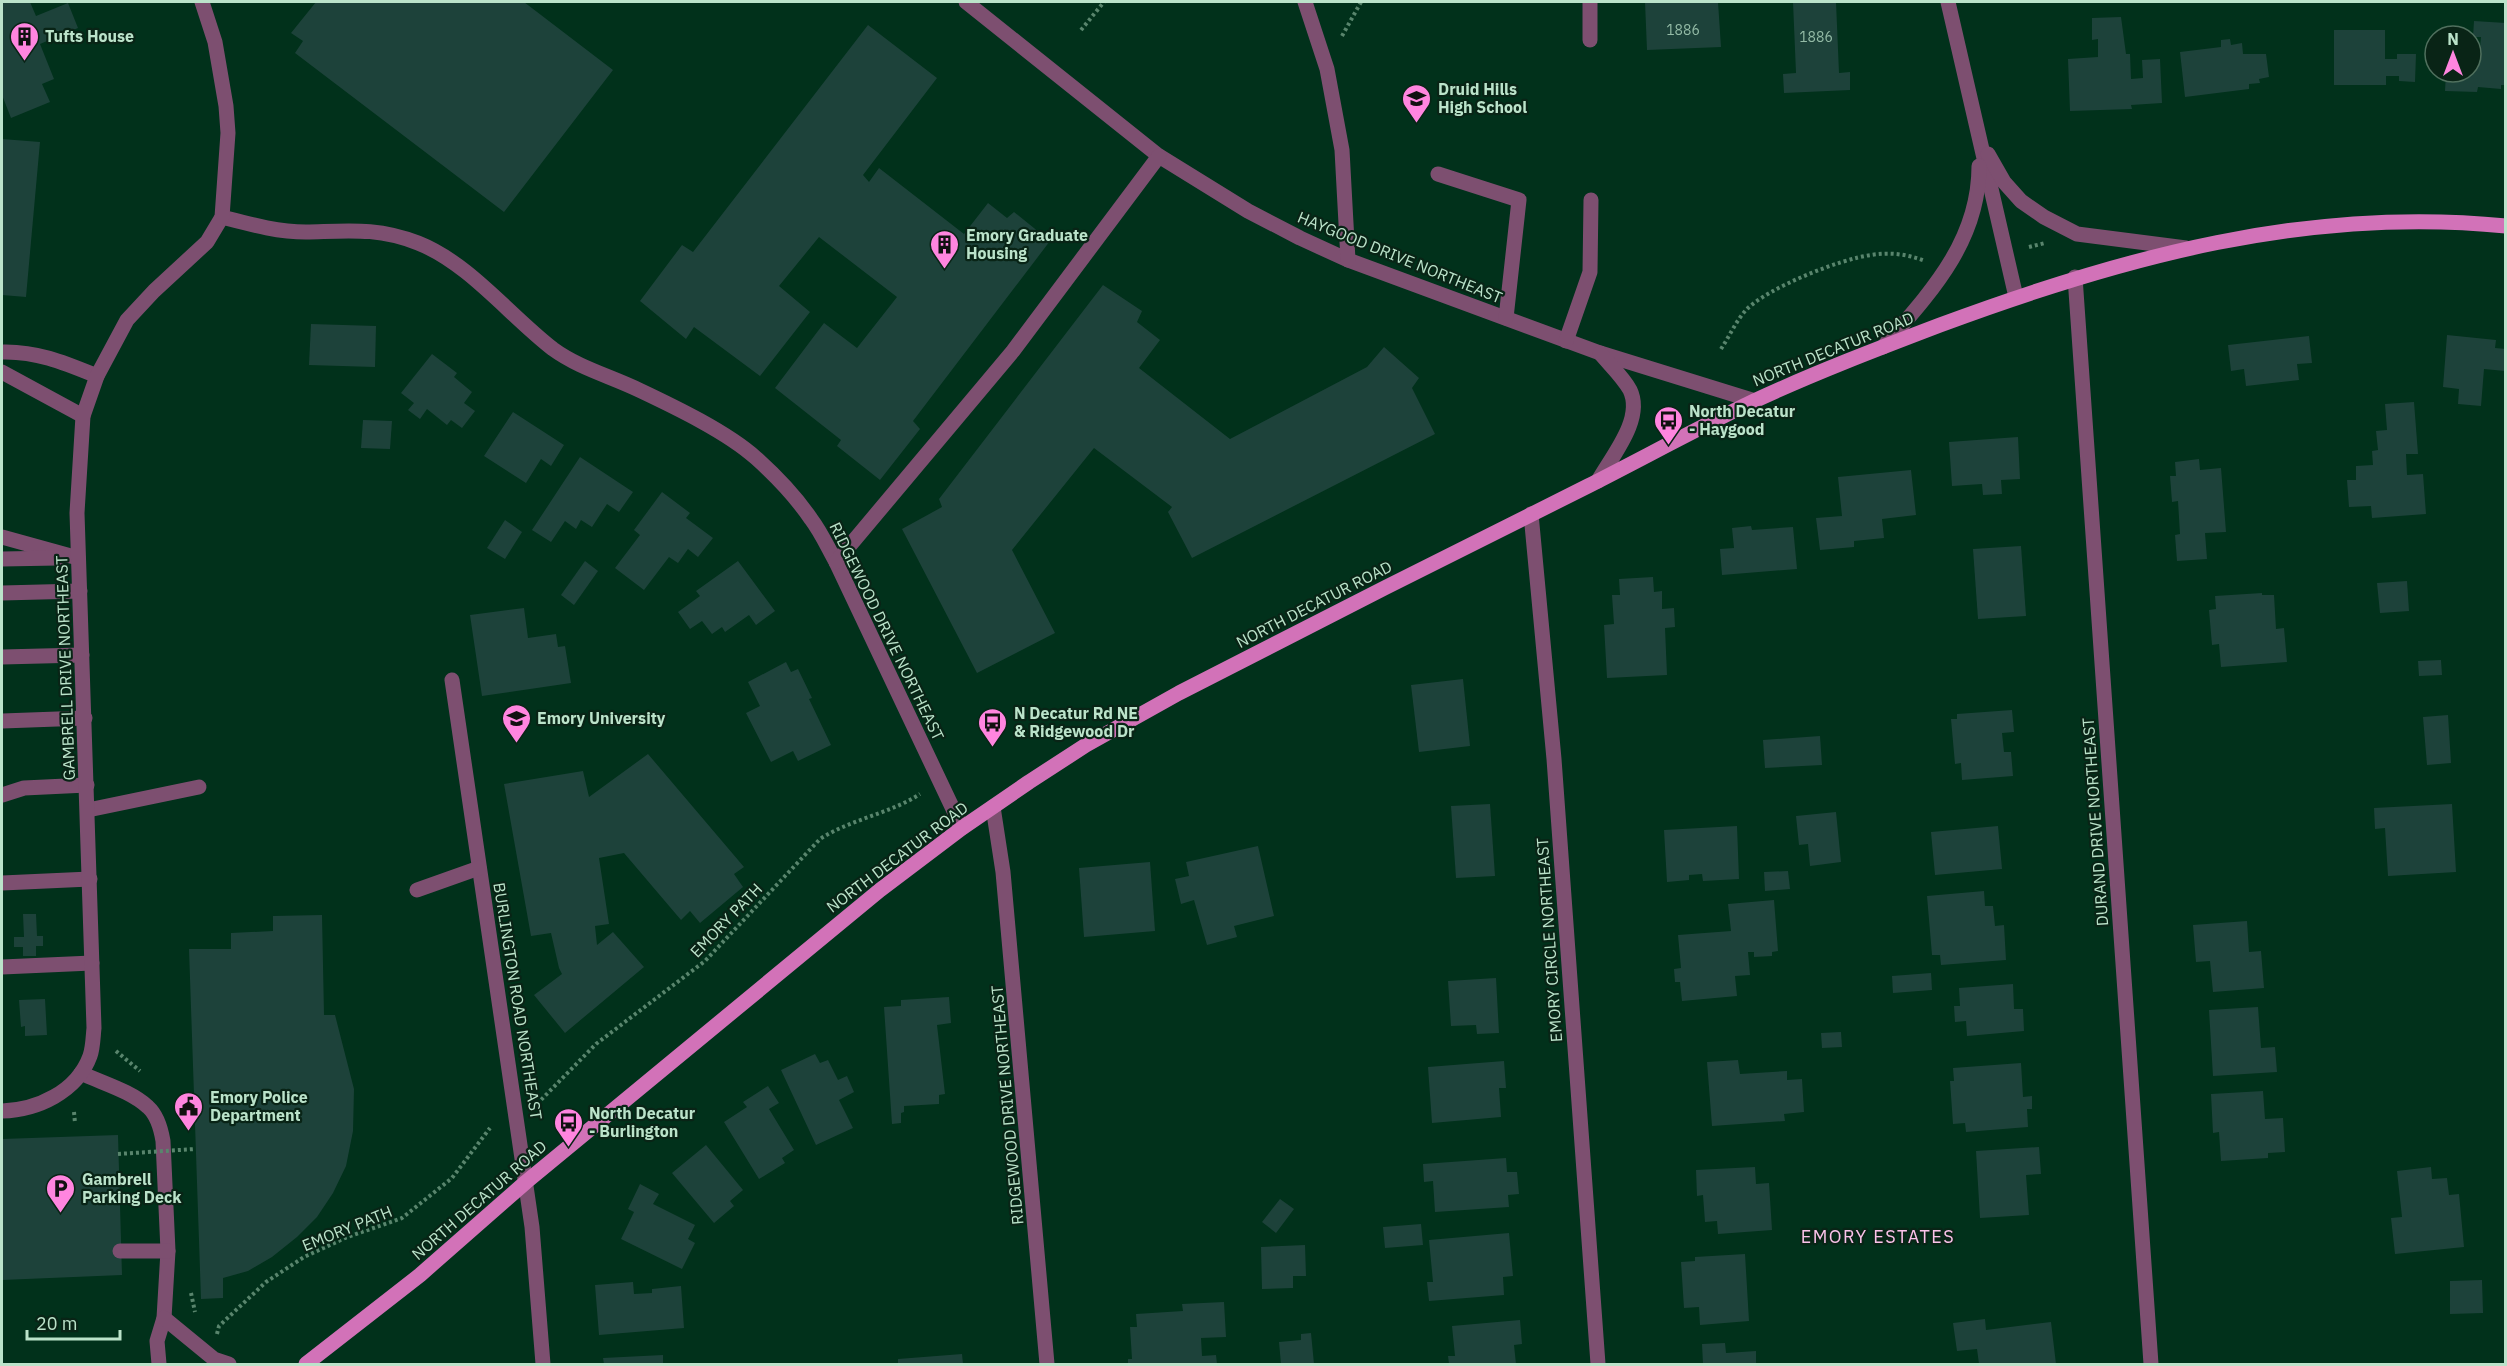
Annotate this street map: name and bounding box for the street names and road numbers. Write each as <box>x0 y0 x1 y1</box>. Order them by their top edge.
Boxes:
street label: HAYGOOD DRIVE NORTHEAST <box>1295 207 1505 307</box>
street label: NORTH DECATUR ROAD <box>1749 307 1917 391</box>
street label: RIDGEWOOD DRIVE NORTHEAST <box>825 519 949 743</box>
street label: GAMBRELL DRIVE NORTHEAST <box>51 555 79 781</box>
street label: NORTH DECATUR ROAD <box>1233 556 1395 652</box>
street label: DURAND DRIVE NORTHEAST <box>2078 717 2112 927</box>
street label: NORTH DECATUR ROAD <box>822 797 972 917</box>
street label: EMORY CIRCLE NORTHEAST <box>1532 837 1566 1043</box>
street label: EMORY PATH <box>686 879 766 961</box>
street label: BURLINGTON ROAD NORTHEAST <box>489 881 547 1121</box>
street label: RIDGEWOOD DRIVE NORTHEAST <box>987 984 1027 1226</box>
street label: NORTH DECATUR ROAD <box>407 1136 551 1264</box>
street label: EMORY PATH <box>299 1201 395 1255</box>

